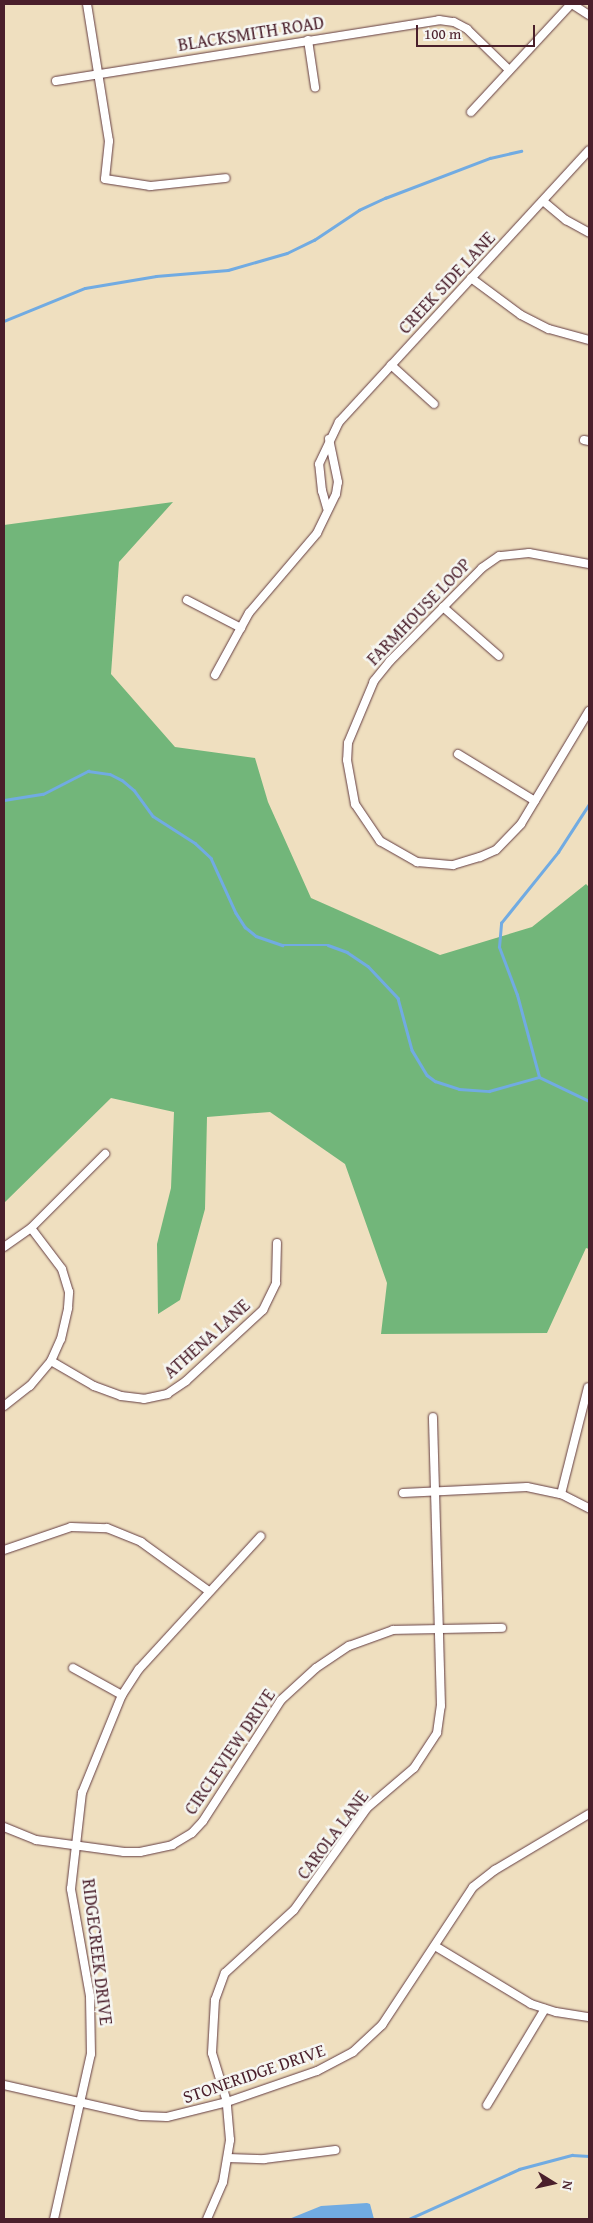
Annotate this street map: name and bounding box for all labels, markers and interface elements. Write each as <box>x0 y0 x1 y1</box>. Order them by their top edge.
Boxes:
street label: BLACKSMITH ROAD <box>176 12 326 56</box>
scale bar <box>418 15 537 47</box>
text: 100 m <box>424 23 461 44</box>
street label: CREEK SIDE LANE <box>394 227 500 339</box>
street label: FARMHOUSE LOOP <box>362 554 476 670</box>
street label: ATHENA LANE <box>159 1295 255 1383</box>
street label: CIRCLEVIEW DRIVE <box>180 1685 280 1819</box>
street label: CAROLA LANE <box>293 1786 373 1884</box>
street label: RIDGECREEK DRIVE <box>77 1878 117 2026</box>
street label: STONERIDGE DRIVE <box>180 2040 328 2108</box>
north arrow <box>528 2158 578 2208</box>
text: N <box>557 2179 578 2192</box>

